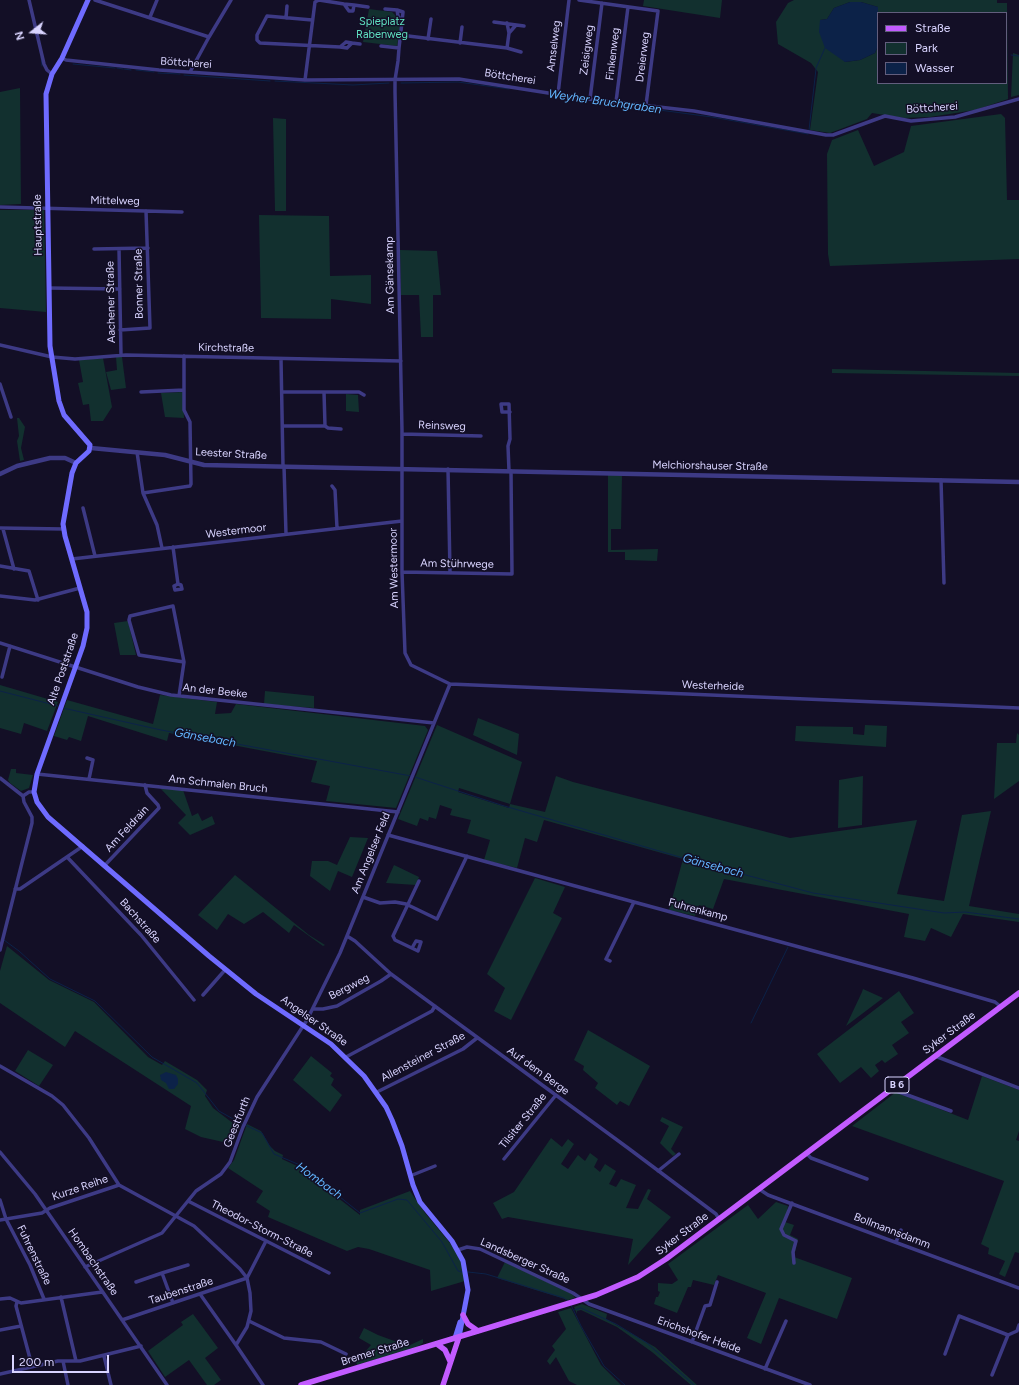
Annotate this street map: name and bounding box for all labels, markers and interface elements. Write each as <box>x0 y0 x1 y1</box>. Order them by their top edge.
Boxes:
north arrow <box>12 12 52 52</box>
legend <box>877 12 1007 84</box>
park label: Spieplatz Rabenweg <box>356 15 408 41</box>
street label: Amselweg <box>544 20 564 72</box>
text: Straße <box>915 21 950 35</box>
street label: Zeisigweg <box>577 24 597 76</box>
street label: Finkenweg <box>603 27 623 81</box>
text: N <box>13 30 28 42</box>
street label: Dreierweg <box>633 31 653 83</box>
text: Park <box>915 41 938 55</box>
street label: Böttcherei <box>160 55 212 71</box>
text: Wasser <box>915 61 954 75</box>
street label: Böttcherei <box>483 66 537 88</box>
water label: Weyher Bruchgraben <box>548 87 662 117</box>
street label: Böttcherei <box>906 100 958 116</box>
street label: Hauptstraße <box>31 194 45 256</box>
street label: Mittelweg <box>90 194 140 208</box>
street label: Am Gänsekamp <box>383 236 397 314</box>
street label: Bonner Straße <box>132 249 146 319</box>
street label: Aachener Straße <box>104 261 118 343</box>
street label: Kirchstraße <box>198 341 254 355</box>
street label: Reinsweg <box>418 419 466 433</box>
street label: Leester Straße <box>195 446 267 462</box>
street label: Melchiorshauser Straße <box>652 458 768 474</box>
street label: Westermoor <box>205 521 267 541</box>
street label: Am Westermoor <box>387 528 401 608</box>
street label: Am Stührwege <box>420 557 494 571</box>
street label: Alte Poststraße <box>44 631 82 707</box>
street label: Westerheide <box>682 678 744 694</box>
street label: An der Beeke <box>182 681 248 701</box>
water label: Gänsebach <box>173 725 237 751</box>
street label: Am Schmalen Bruch <box>168 772 268 796</box>
street label: Am Feldrain <box>102 803 152 855</box>
street label: Am Angelser Feld <box>349 811 393 895</box>
water label: Gänsebach <box>681 851 745 881</box>
street label: Bachstraße <box>117 896 163 946</box>
street label: Fuhrenkamp <box>667 896 729 924</box>
street label: Bergweg <box>326 971 372 1003</box>
street label: Angelser Straße <box>278 993 350 1049</box>
street label: Syker Straße <box>920 1009 978 1057</box>
street label: Allensteiner Straße <box>379 1029 467 1085</box>
street label: Auf dem Berge <box>504 1044 572 1098</box>
road number: B 6 <box>885 1077 909 1093</box>
street label: Tilsiter Straße <box>497 1091 549 1151</box>
street label: Geestfurth <box>221 1095 253 1149</box>
water label: Hombach <box>293 1159 345 1203</box>
street label: Kurze Reihe <box>50 1172 110 1204</box>
street label: Theodor-Storm-Straße <box>209 1197 315 1261</box>
street label: Syker Straße <box>653 1210 711 1258</box>
street label: Bollmannsdamm <box>852 1210 932 1252</box>
street label: Fuhrenstraße <box>14 1223 54 1287</box>
street label: Hombachstraße <box>65 1226 121 1298</box>
street label: Landsberger Straße <box>478 1235 572 1287</box>
street label: Taubenstraße <box>147 1274 215 1308</box>
street label: Erichshofer Heide <box>655 1314 743 1356</box>
street label: Bremer Straße <box>339 1335 411 1369</box>
scale bar <box>14 1347 111 1373</box>
text: 200 m <box>19 1355 54 1369</box>

